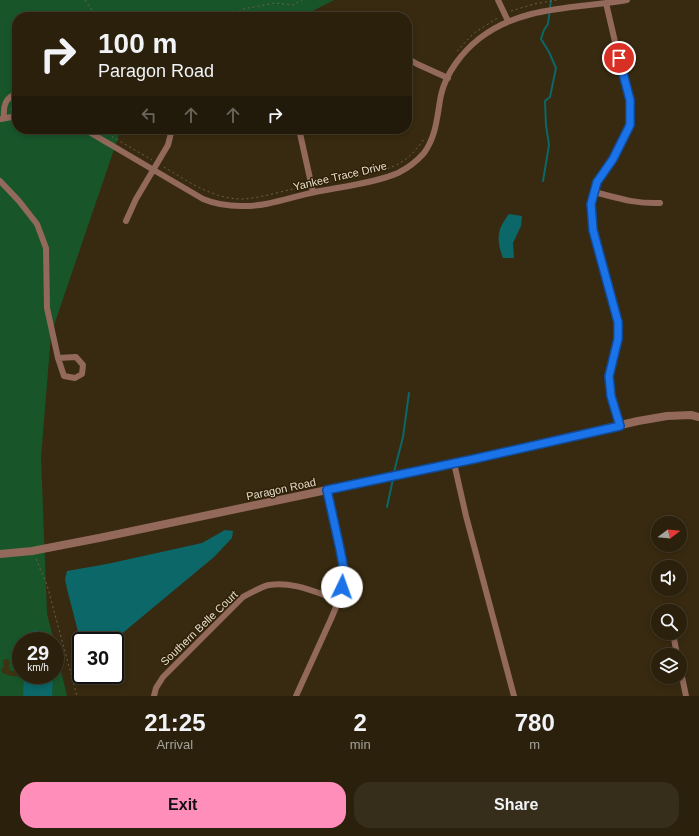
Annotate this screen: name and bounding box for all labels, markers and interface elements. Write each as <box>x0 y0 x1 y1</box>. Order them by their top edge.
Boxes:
icon: right <box>32 28 84 80</box>
text: 100 m <box>98 28 177 59</box>
pin <box>602 41 636 75</box>
icon: arrive <box>608 47 630 69</box>
text: Paragon Road <box>98 61 214 81</box>
icon: left <box>138 104 160 126</box>
icon: ahead <box>180 104 202 126</box>
icon: ahead <box>222 104 244 126</box>
icon: right <box>264 104 286 126</box>
street label: Yankee Trace Drive <box>292 159 388 193</box>
street label: Paragon Road <box>245 476 317 502</box>
north arrow <box>651 516 687 552</box>
map controls <box>651 516 687 684</box>
button: sound <box>651 560 687 596</box>
position arrow <box>321 566 363 608</box>
street label: Southern Belle Court <box>158 588 240 668</box>
button: search <box>651 604 687 640</box>
speed limit sign: 30 <box>72 632 124 684</box>
text: 29 <box>27 642 49 664</box>
button: layers <box>651 648 687 684</box>
text: km/h <box>27 662 49 673</box>
text: 21:25 <box>144 709 206 736</box>
text: 2 <box>353 709 367 736</box>
text: 780 <box>515 709 555 736</box>
text: Arrival <box>156 737 193 752</box>
text: min <box>350 737 371 752</box>
text: m <box>529 737 540 752</box>
button: Exit <box>20 782 346 828</box>
button: Share <box>354 782 679 828</box>

